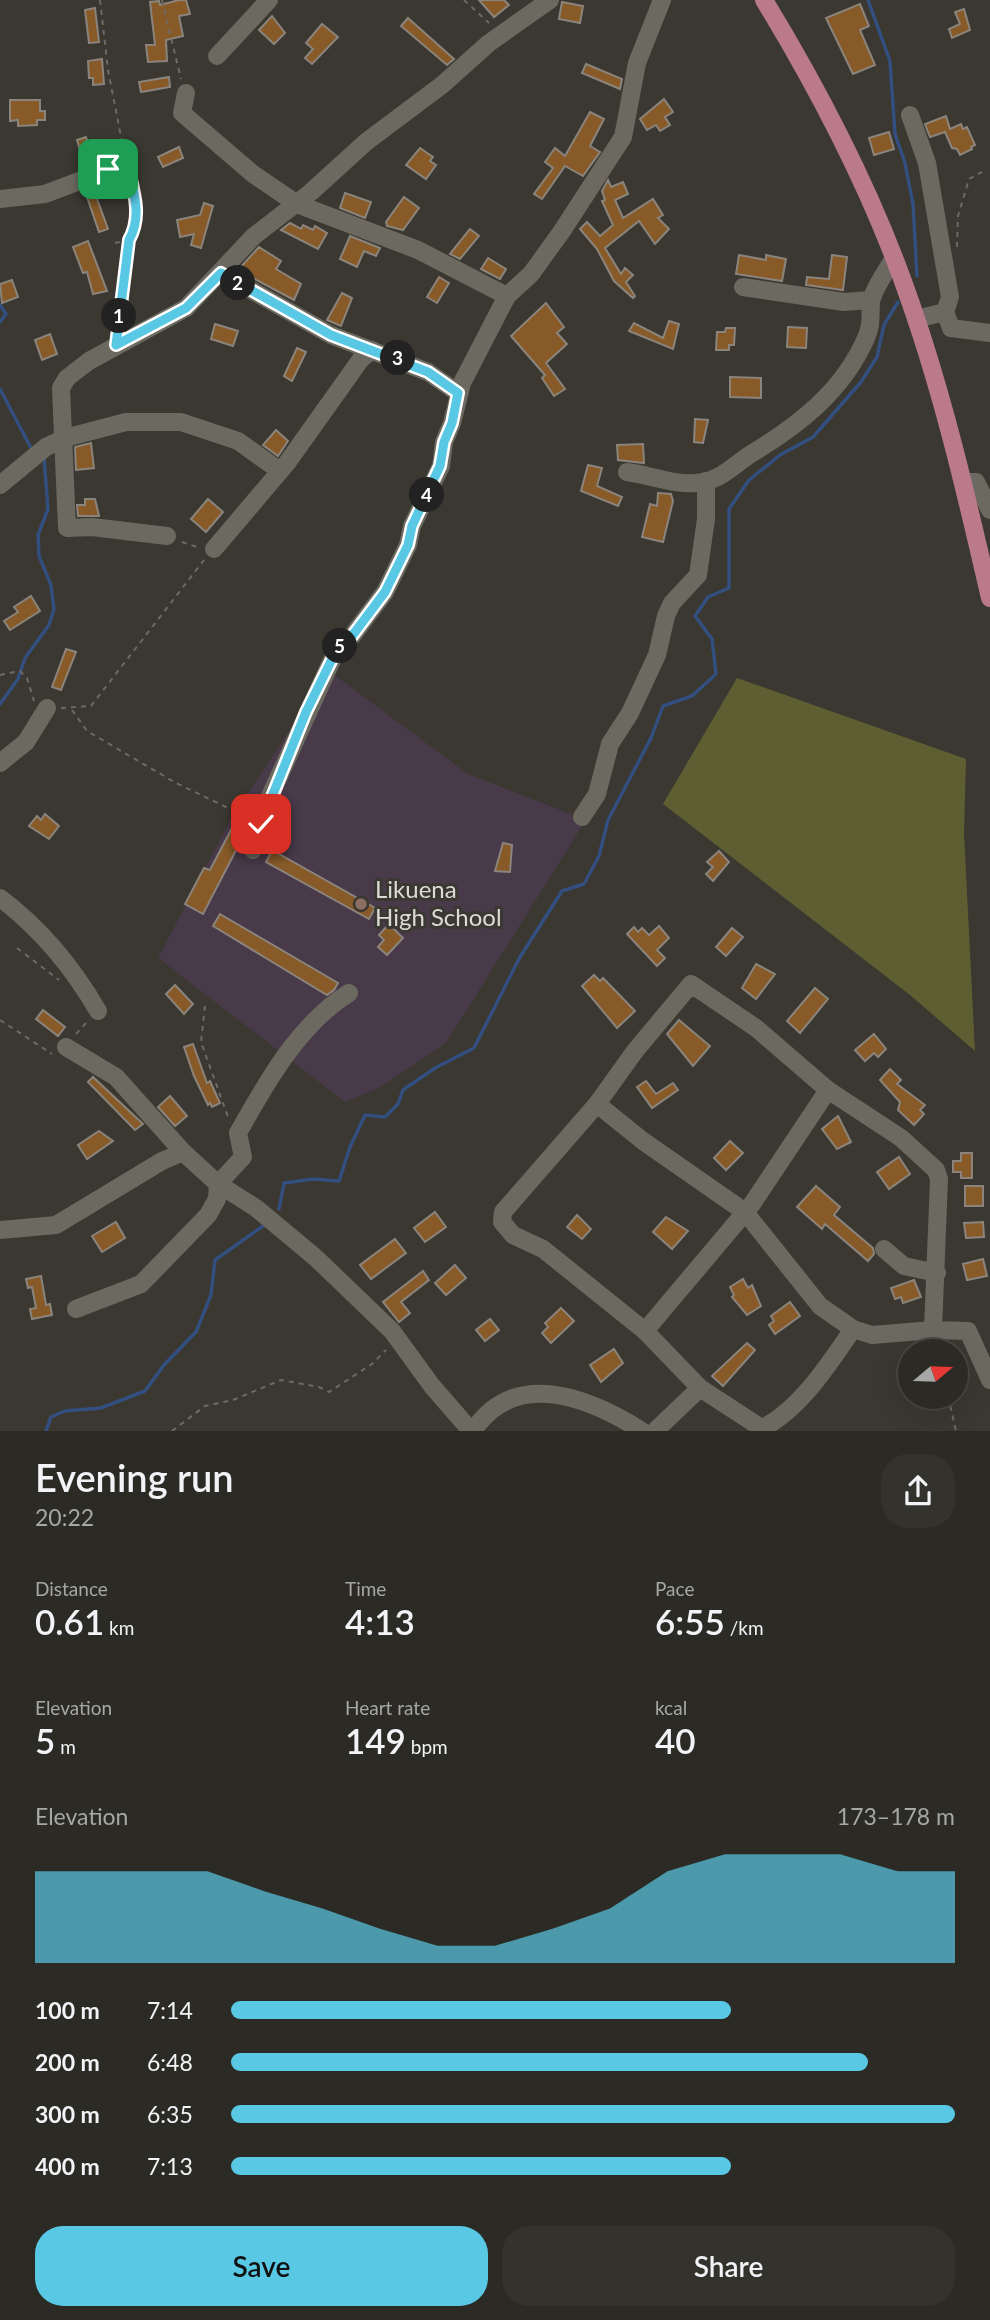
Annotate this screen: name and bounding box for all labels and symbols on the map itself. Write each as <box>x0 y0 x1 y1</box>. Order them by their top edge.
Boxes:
pin <box>78 139 138 199</box>
pin: 2 <box>220 266 256 300</box>
pin: 1 <box>102 298 136 334</box>
pin: 3 <box>380 340 416 376</box>
pin: 4 <box>410 477 444 512</box>
pin: 5 <box>322 628 358 664</box>
pin <box>231 794 291 854</box>
place label: Likuena High School <box>375 874 502 931</box>
marker: Likuena High School <box>353 896 369 912</box>
north arrow <box>898 1339 968 1409</box>

